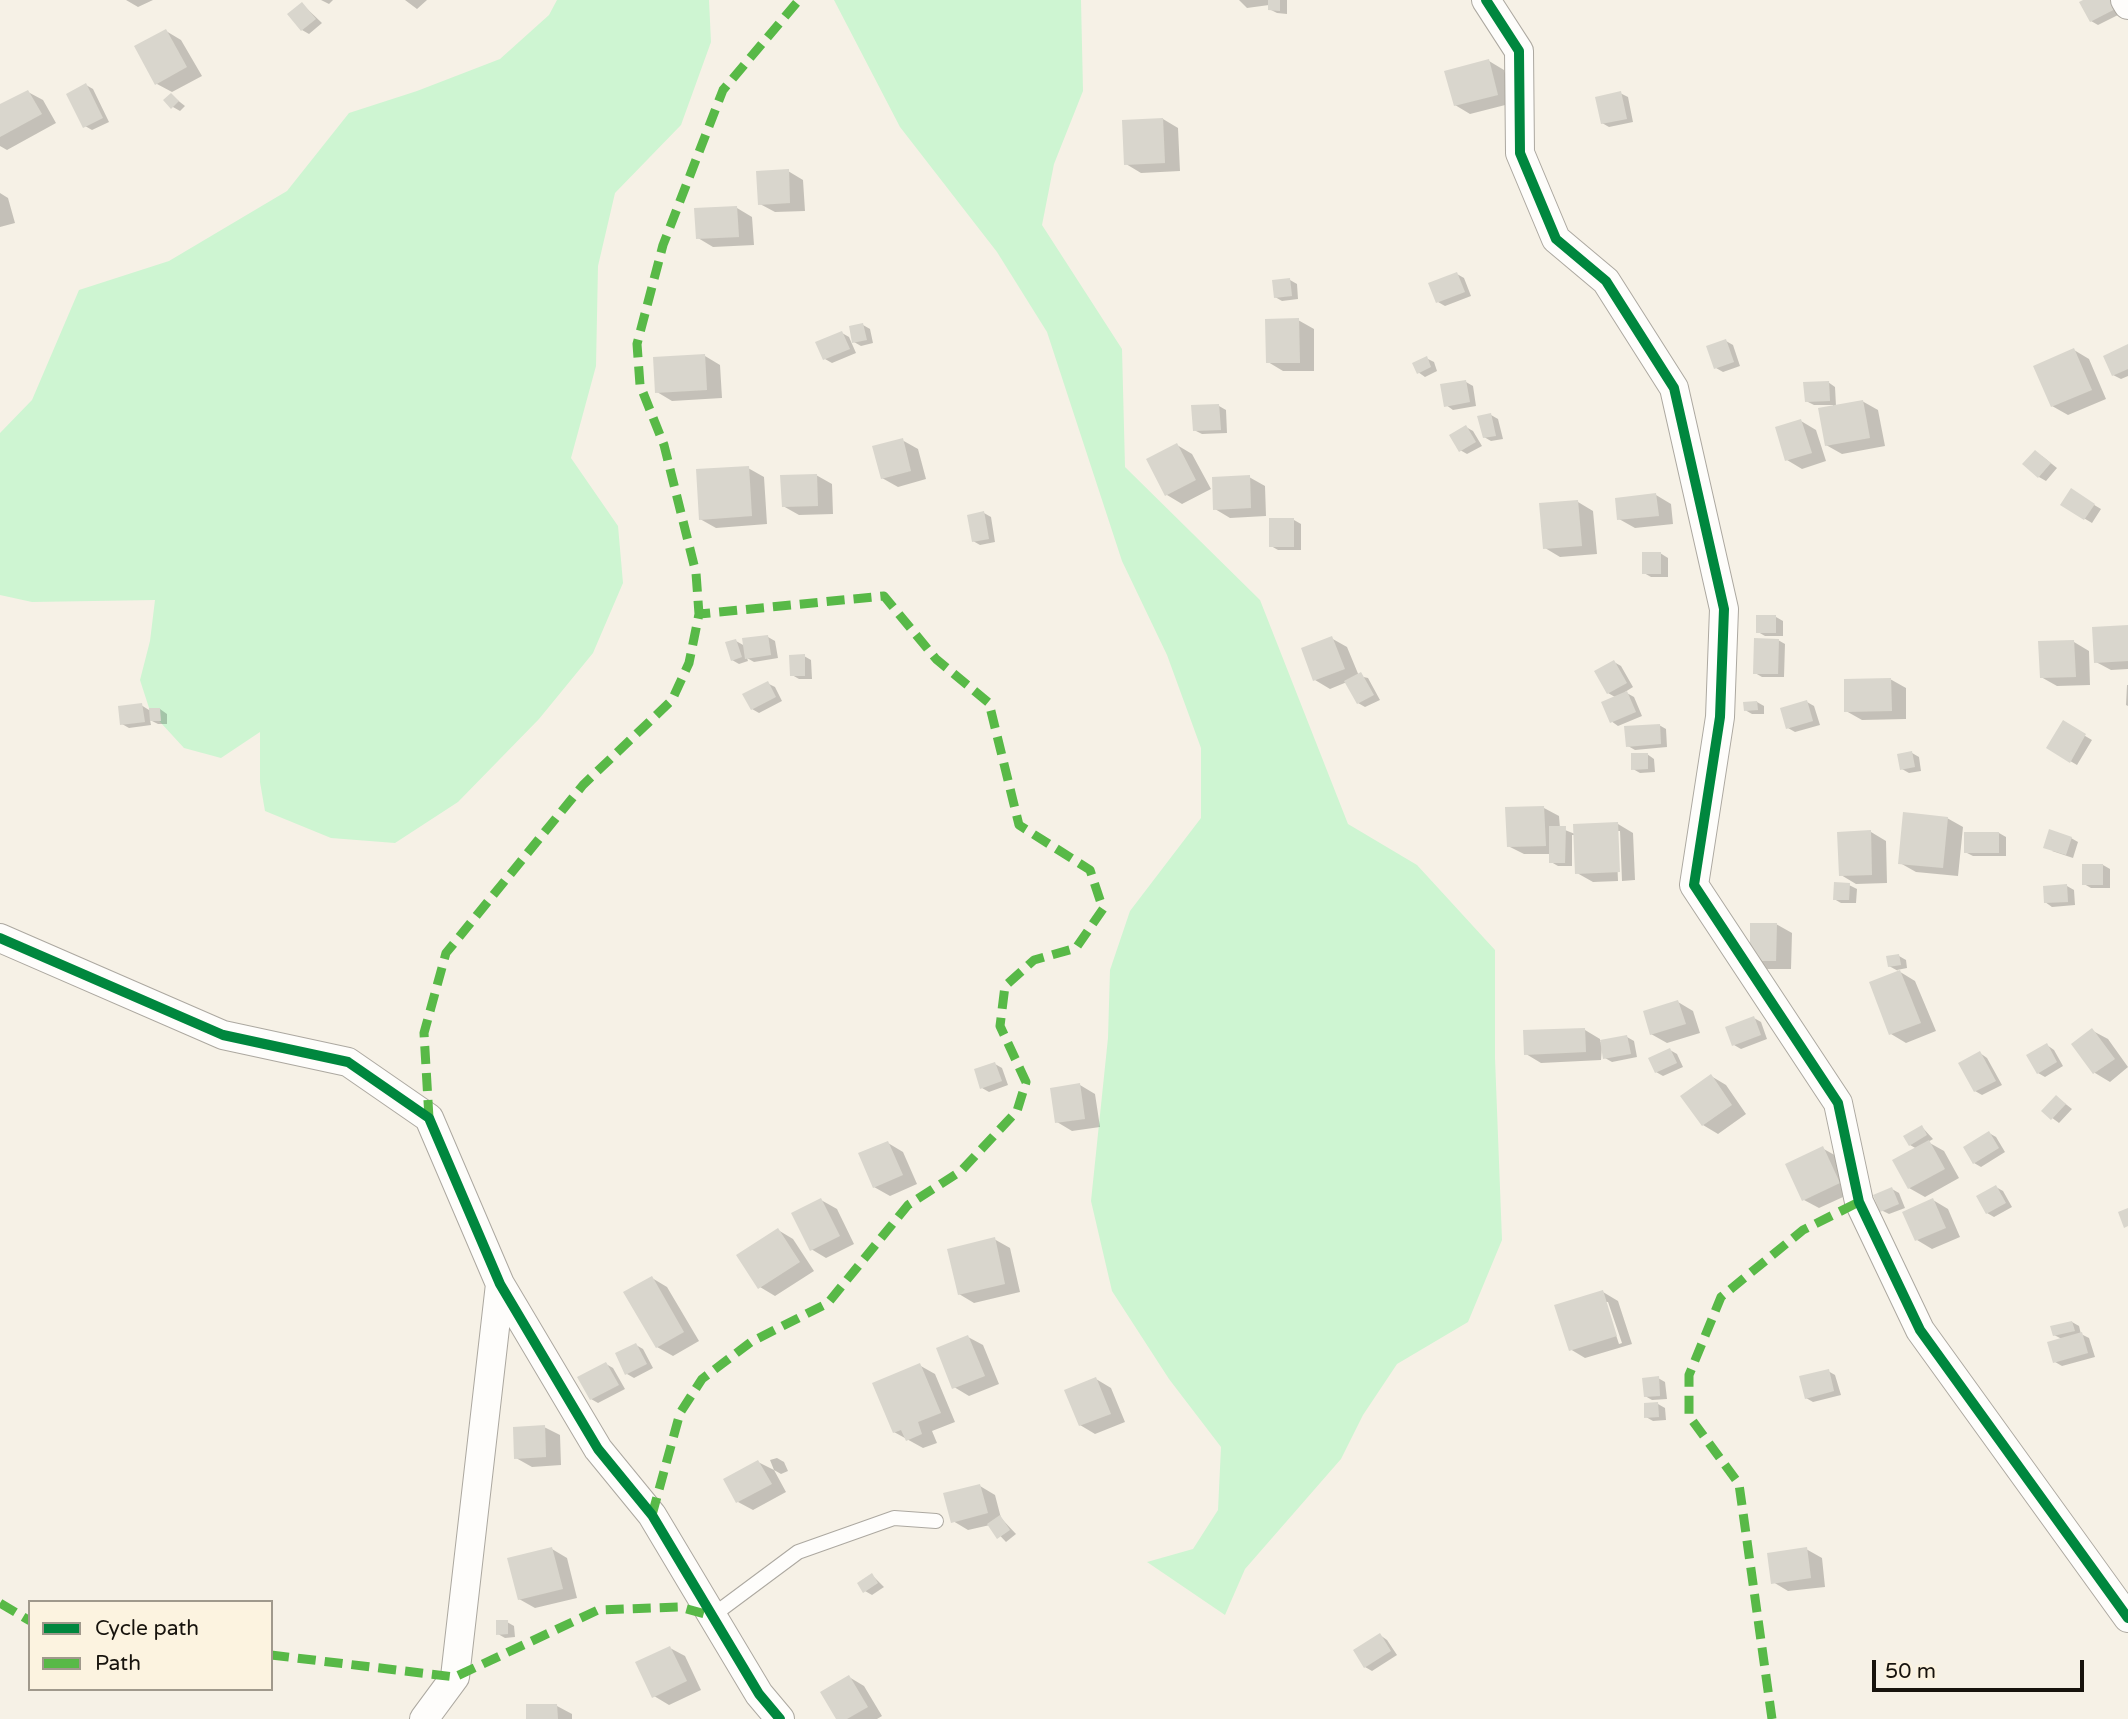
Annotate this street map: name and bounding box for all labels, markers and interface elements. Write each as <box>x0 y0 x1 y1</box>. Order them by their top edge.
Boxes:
legend <box>28 1600 273 1691</box>
text: Cycle path <box>95 1616 199 1641</box>
scale bar <box>1876 1646 2088 1690</box>
text: Path <box>95 1651 141 1676</box>
text: 50 m <box>1885 1659 1936 1684</box>

